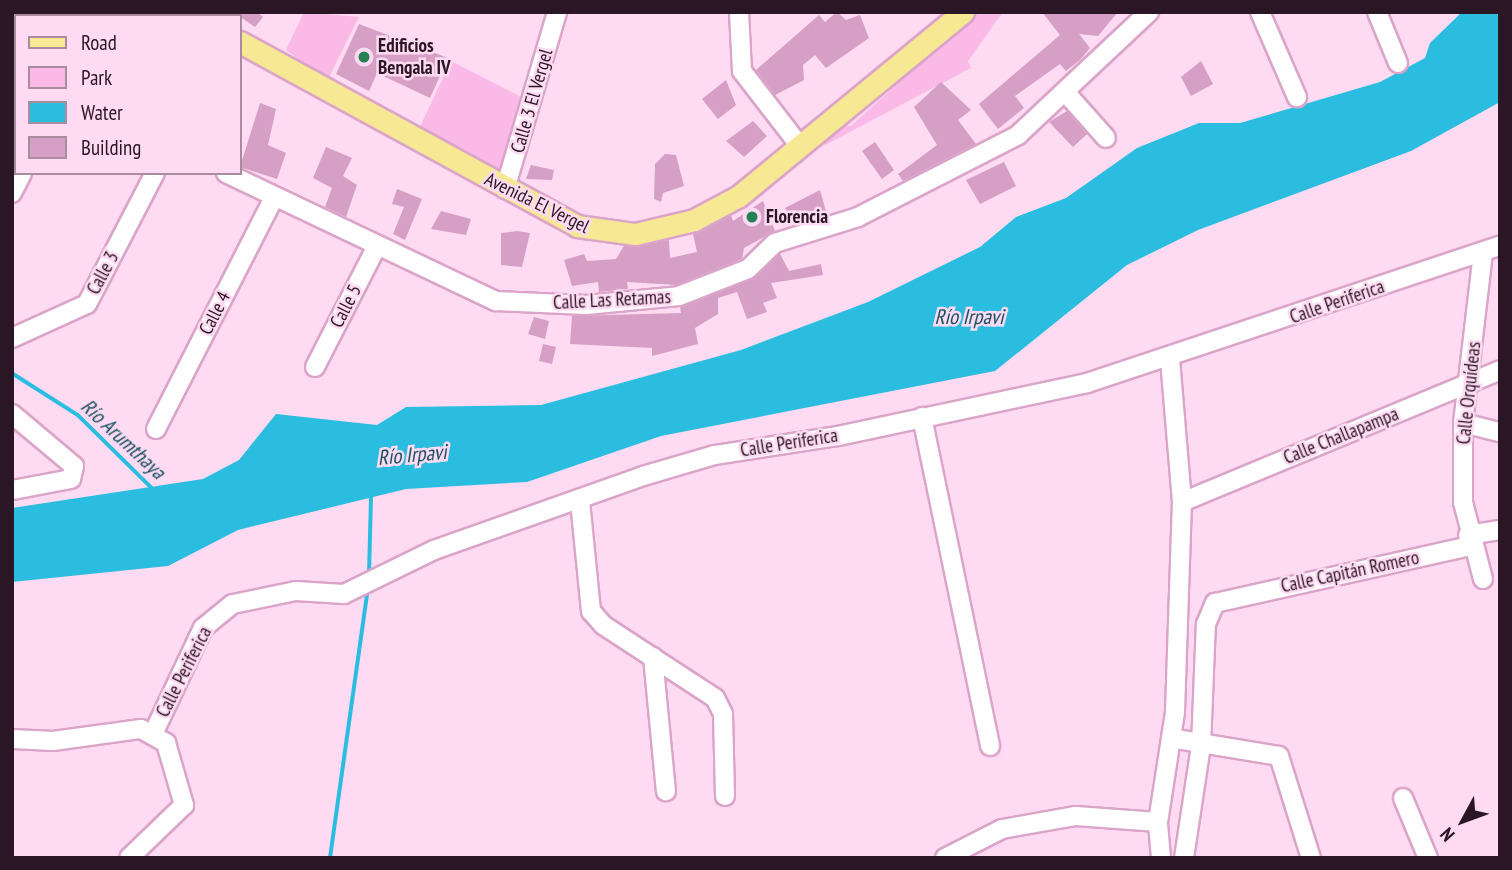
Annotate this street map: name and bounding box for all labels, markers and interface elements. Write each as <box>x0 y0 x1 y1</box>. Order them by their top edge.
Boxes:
legend <box>14 14 242 175</box>
text: Road <box>81 29 117 56</box>
place label: Edificios Bengala IV <box>378 35 451 79</box>
street label: Calle 3 El Vergel <box>506 46 558 156</box>
marker: Edificios Bengala IV <box>356 49 372 65</box>
text: Park <box>81 64 112 91</box>
text: Water <box>81 99 123 126</box>
text: Building <box>81 134 141 161</box>
street label: Avenida El Vergel <box>481 168 593 238</box>
place label: Florencia <box>766 206 828 228</box>
marker: Florencia <box>744 209 760 225</box>
street label: Calle 3 <box>82 248 124 298</box>
street label: Calle Periferica <box>1287 275 1387 329</box>
street label: Calle 5 <box>326 281 366 331</box>
street label: Calle Las Retamas <box>553 286 671 314</box>
street label: Calle 4 <box>195 288 235 338</box>
water label: Río Irpavi <box>934 304 1004 330</box>
street label: Calle Orquídeas <box>1452 341 1486 445</box>
water label: Río Arumthaya <box>76 394 170 484</box>
street label: Calle Challapampa <box>1280 403 1402 469</box>
street label: Calle Periferica <box>739 424 839 462</box>
water label: Río Irpavi <box>377 439 447 471</box>
street label: Calle Capitán Romero <box>1279 546 1421 598</box>
street label: Calle Periferica <box>152 623 216 721</box>
north arrow <box>1428 786 1498 856</box>
text: N <box>1435 823 1460 847</box>

